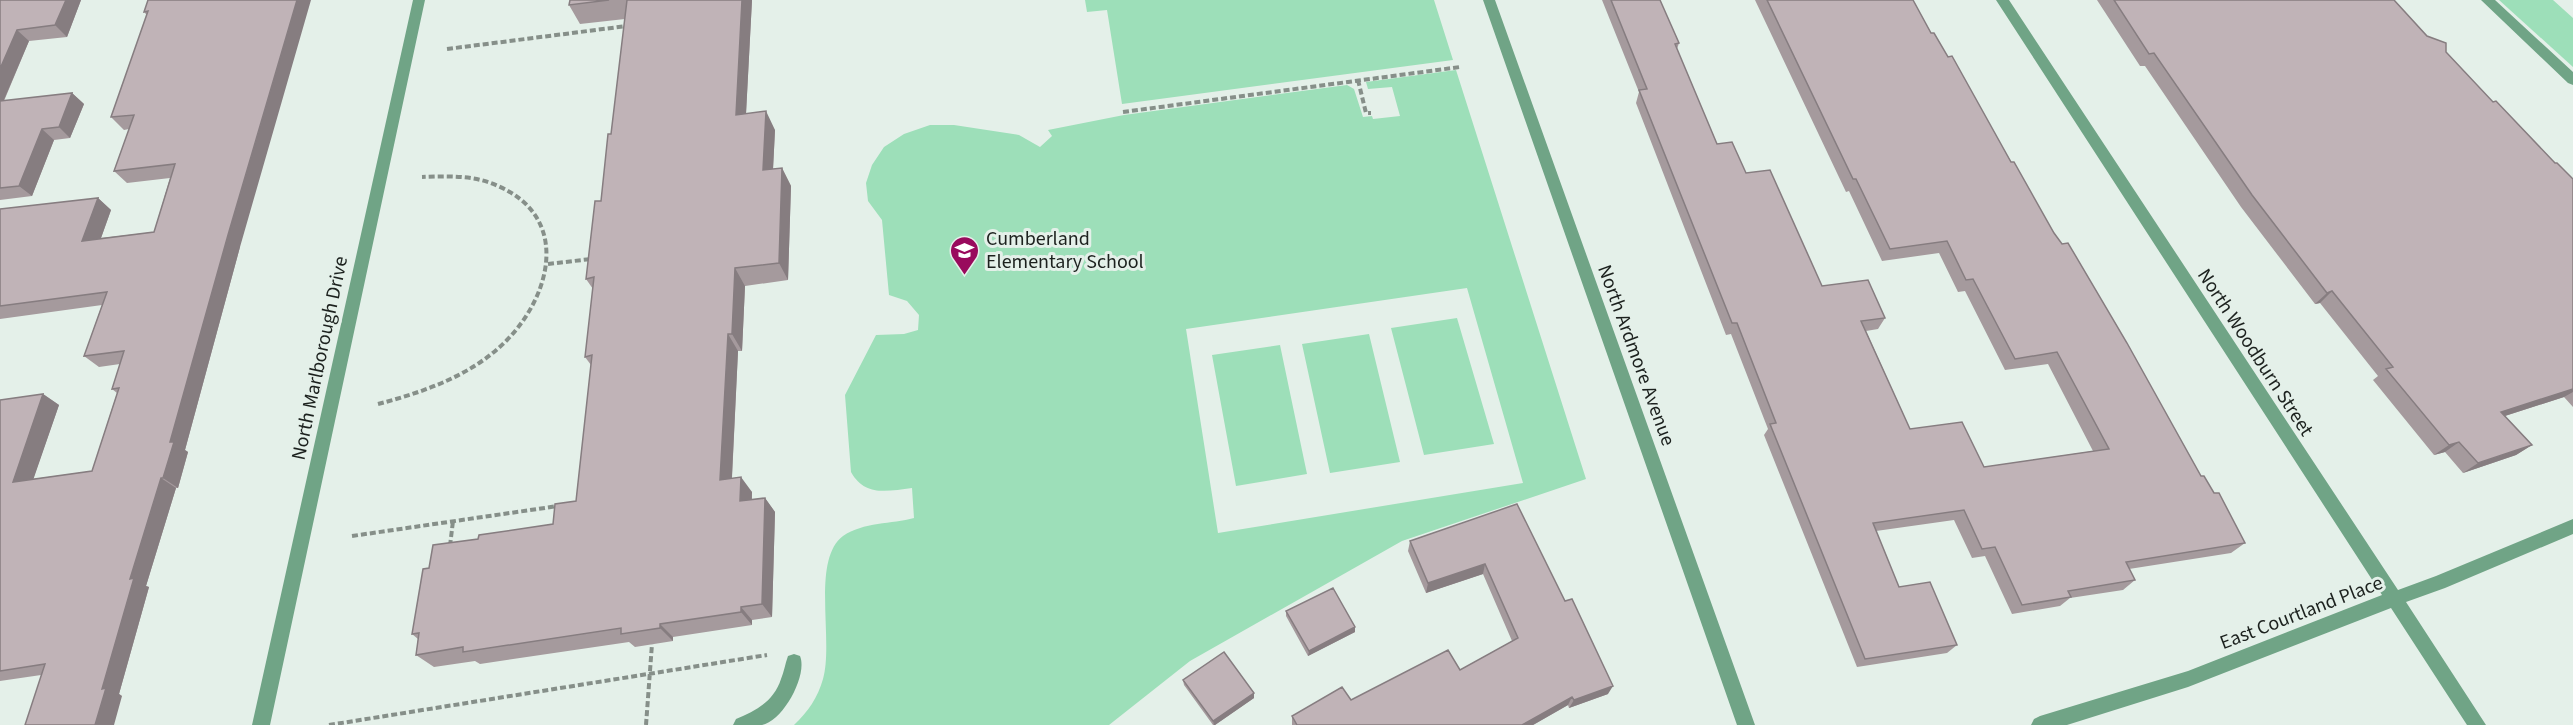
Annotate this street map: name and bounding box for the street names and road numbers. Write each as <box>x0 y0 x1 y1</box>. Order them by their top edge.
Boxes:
street label: North Marlborough Drive <box>285 254 355 463</box>
street label: North Ardmore Avenue <box>1590 261 1682 450</box>
street label: North Woodburn Street <box>2190 263 2320 442</box>
street label: East Courtland Place <box>2216 569 2387 657</box>

